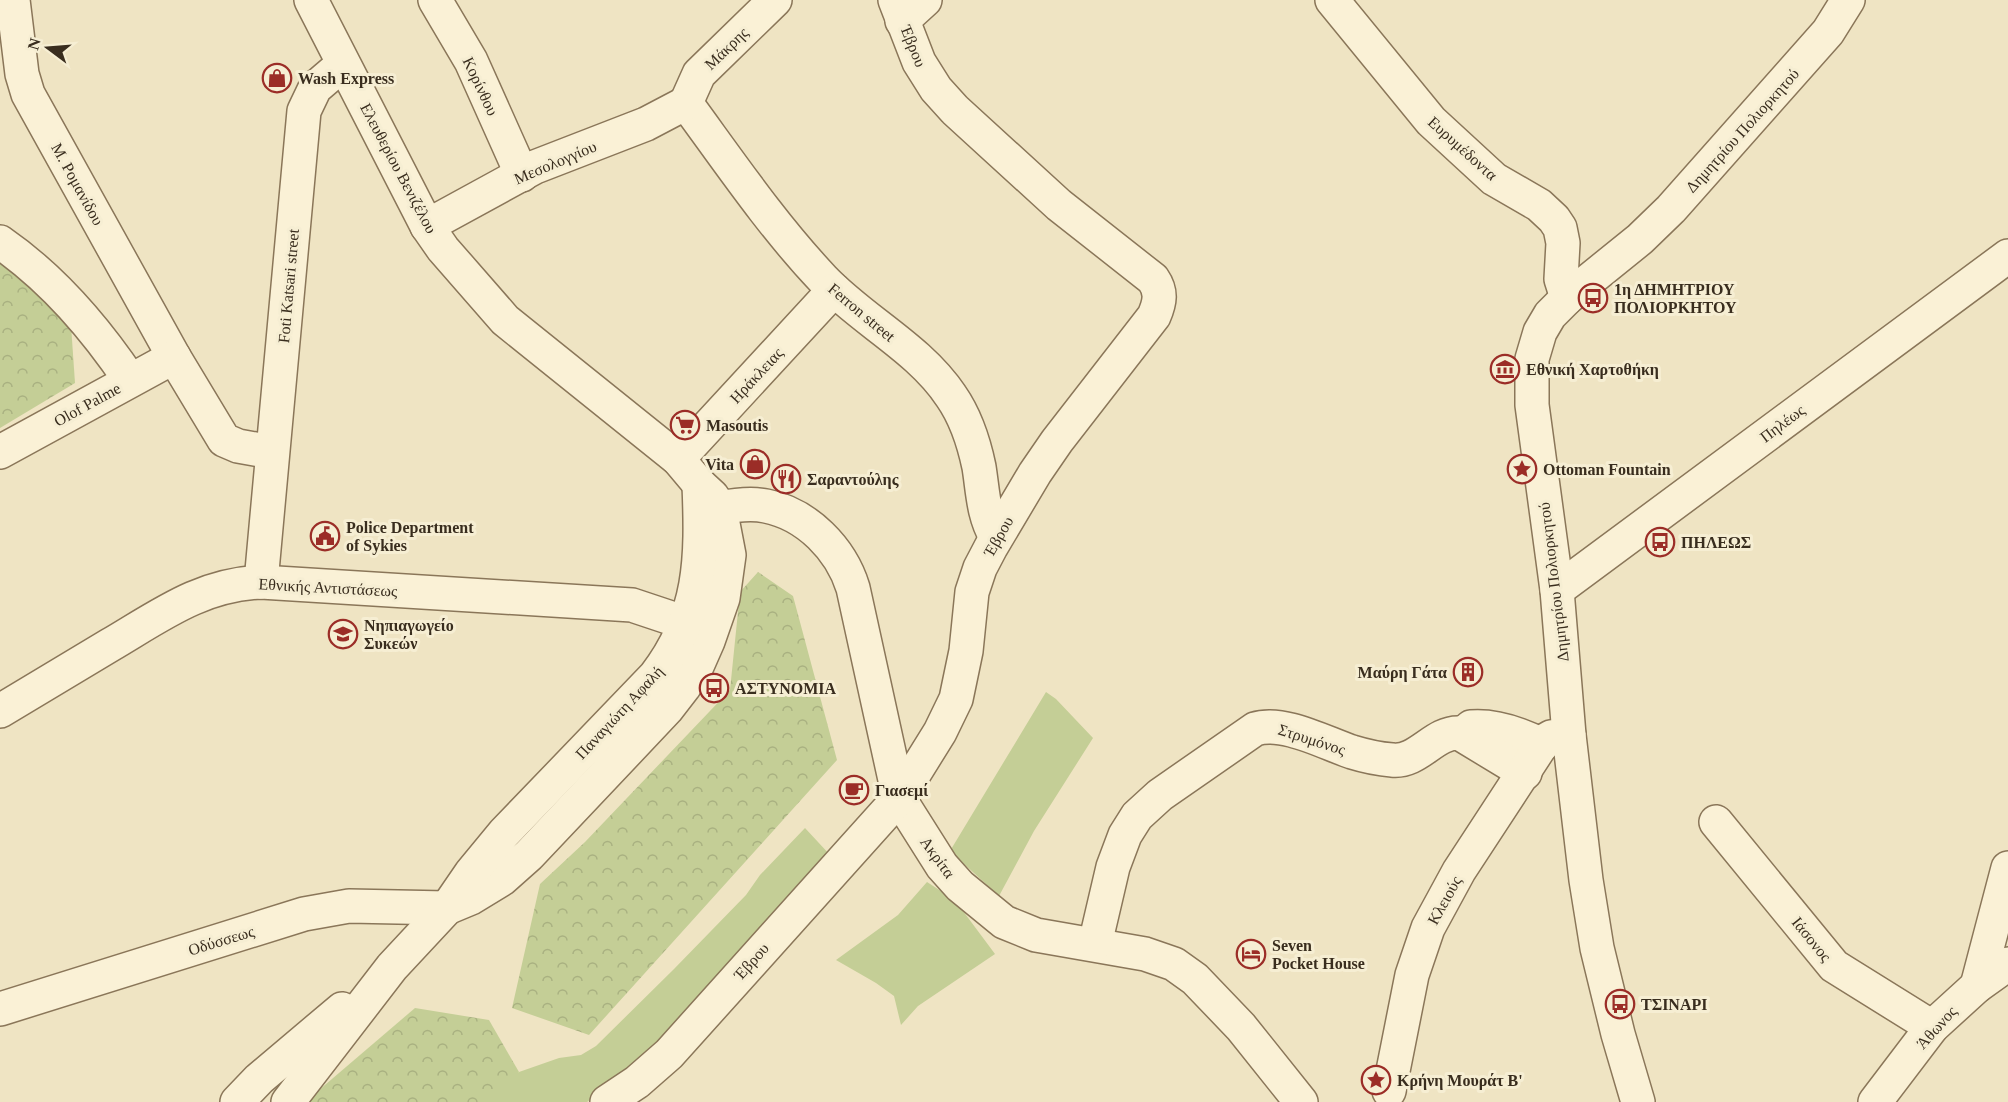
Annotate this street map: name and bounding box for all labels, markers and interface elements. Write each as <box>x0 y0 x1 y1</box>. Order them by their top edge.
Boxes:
north arrow <box>18 18 78 78</box>
street label: Έβρου <box>896 22 930 70</box>
street label: Μάκρης <box>701 23 753 74</box>
text: N <box>24 36 44 52</box>
street label: Κορίνθου <box>459 54 502 119</box>
shop icon: Wash Express <box>261 62 293 94</box>
street label: Δημητρίου Πολιορκητού <box>1682 65 1803 196</box>
place label: Wash Express <box>298 70 394 88</box>
street label: Ελευθερίου Βενιζέλου <box>356 100 440 237</box>
street label: Ευρυμέδοντα <box>1424 113 1501 185</box>
street label: Μεσολογγίου <box>512 137 599 188</box>
street label: Μ. Ρομανίδου <box>47 140 107 229</box>
street label: Foti Katsari street <box>275 228 302 344</box>
street label: Ferron street <box>825 280 899 345</box>
place label: 1η ΔΗΜΗΤΡΙΟΥ ΠΟΛΙΟΡΚΗΤΟΥ <box>1614 281 1737 316</box>
bus stop icon: 1η ΔΗΜΗΤΡΙΟΥ ΠΟΛΙΟΡΚΗΤΟΥ <box>1577 282 1609 314</box>
street label: Ηράκλειας <box>726 344 787 407</box>
museum icon: Εθνική Χαρτοθήκη <box>1489 353 1521 385</box>
place label: Εθνική Χαρτοθήκη <box>1526 361 1659 379</box>
street label: Olof Palme <box>51 379 123 430</box>
street label: Πηλέως <box>1757 401 1809 446</box>
supermarket icon: Masoutis <box>669 409 701 441</box>
place label: Masoutis <box>706 417 768 434</box>
shop icon: Vita <box>739 448 771 480</box>
place icon: Ottoman Fountain <box>1506 453 1538 485</box>
place label: Vita <box>705 456 734 473</box>
place label: Ottoman Fountain <box>1543 461 1671 478</box>
restaurant icon: Σαραντούλης <box>770 463 802 495</box>
place label: Σαραντούλης <box>807 471 899 489</box>
street label: Δημητρίου Πολιορκητού <box>1535 501 1573 663</box>
street label: Έβρου <box>980 513 1017 561</box>
place label: Police Department of Sykies <box>346 519 474 555</box>
public building icon: Police Department of Sykies <box>309 520 341 552</box>
bus stop icon: ΠΗΛΕΩΣ <box>1644 526 1676 558</box>
place label: ΠΗΛΕΩΣ <box>1681 534 1751 551</box>
street label: Εθνικής Αντιστάσεως <box>258 575 398 601</box>
place label: Νηπιαγωγείο Συκεών <box>364 617 454 652</box>
school or university icon: Νηπιαγωγείο Συκεών <box>327 618 359 650</box>
building icon: Μαύρη Γάτα <box>1452 656 1484 688</box>
street label: Παναγιώτη Αφαλή <box>572 662 667 763</box>
place label: Μαύρη Γάτα <box>1358 664 1447 682</box>
bus stop icon: ΑΣΤΥΝΟΜΙΑ <box>698 672 730 704</box>
place label: ΑΣΤΥΝΟΜΙΑ <box>735 680 837 697</box>
street label: Στρυμόνος <box>1276 721 1348 759</box>
cafe icon: Γιασεμί <box>838 774 870 806</box>
place label: Γιασεμί <box>875 782 928 800</box>
street label: Ακρίτα <box>916 833 959 882</box>
street label: Κλειούς <box>1424 873 1465 927</box>
street label: Ιάσονος <box>1789 914 1835 965</box>
street label: Οδύσσεως <box>186 922 257 959</box>
place label: Seven Pocket House <box>1272 937 1365 972</box>
hotel icon: Seven Pocket House <box>1235 938 1267 970</box>
street label: Έβρου <box>730 940 773 984</box>
bus stop icon: ΤΣΙΝΑΡΙ <box>1604 988 1636 1020</box>
place label: ΤΣΙΝΑΡΙ <box>1641 996 1707 1013</box>
street label: Άθωνος <box>1913 1002 1960 1052</box>
place icon: Κρήνη Μουράτ Β' <box>1360 1064 1392 1096</box>
place label: Κρήνη Μουράτ Β' <box>1397 1072 1523 1090</box>

